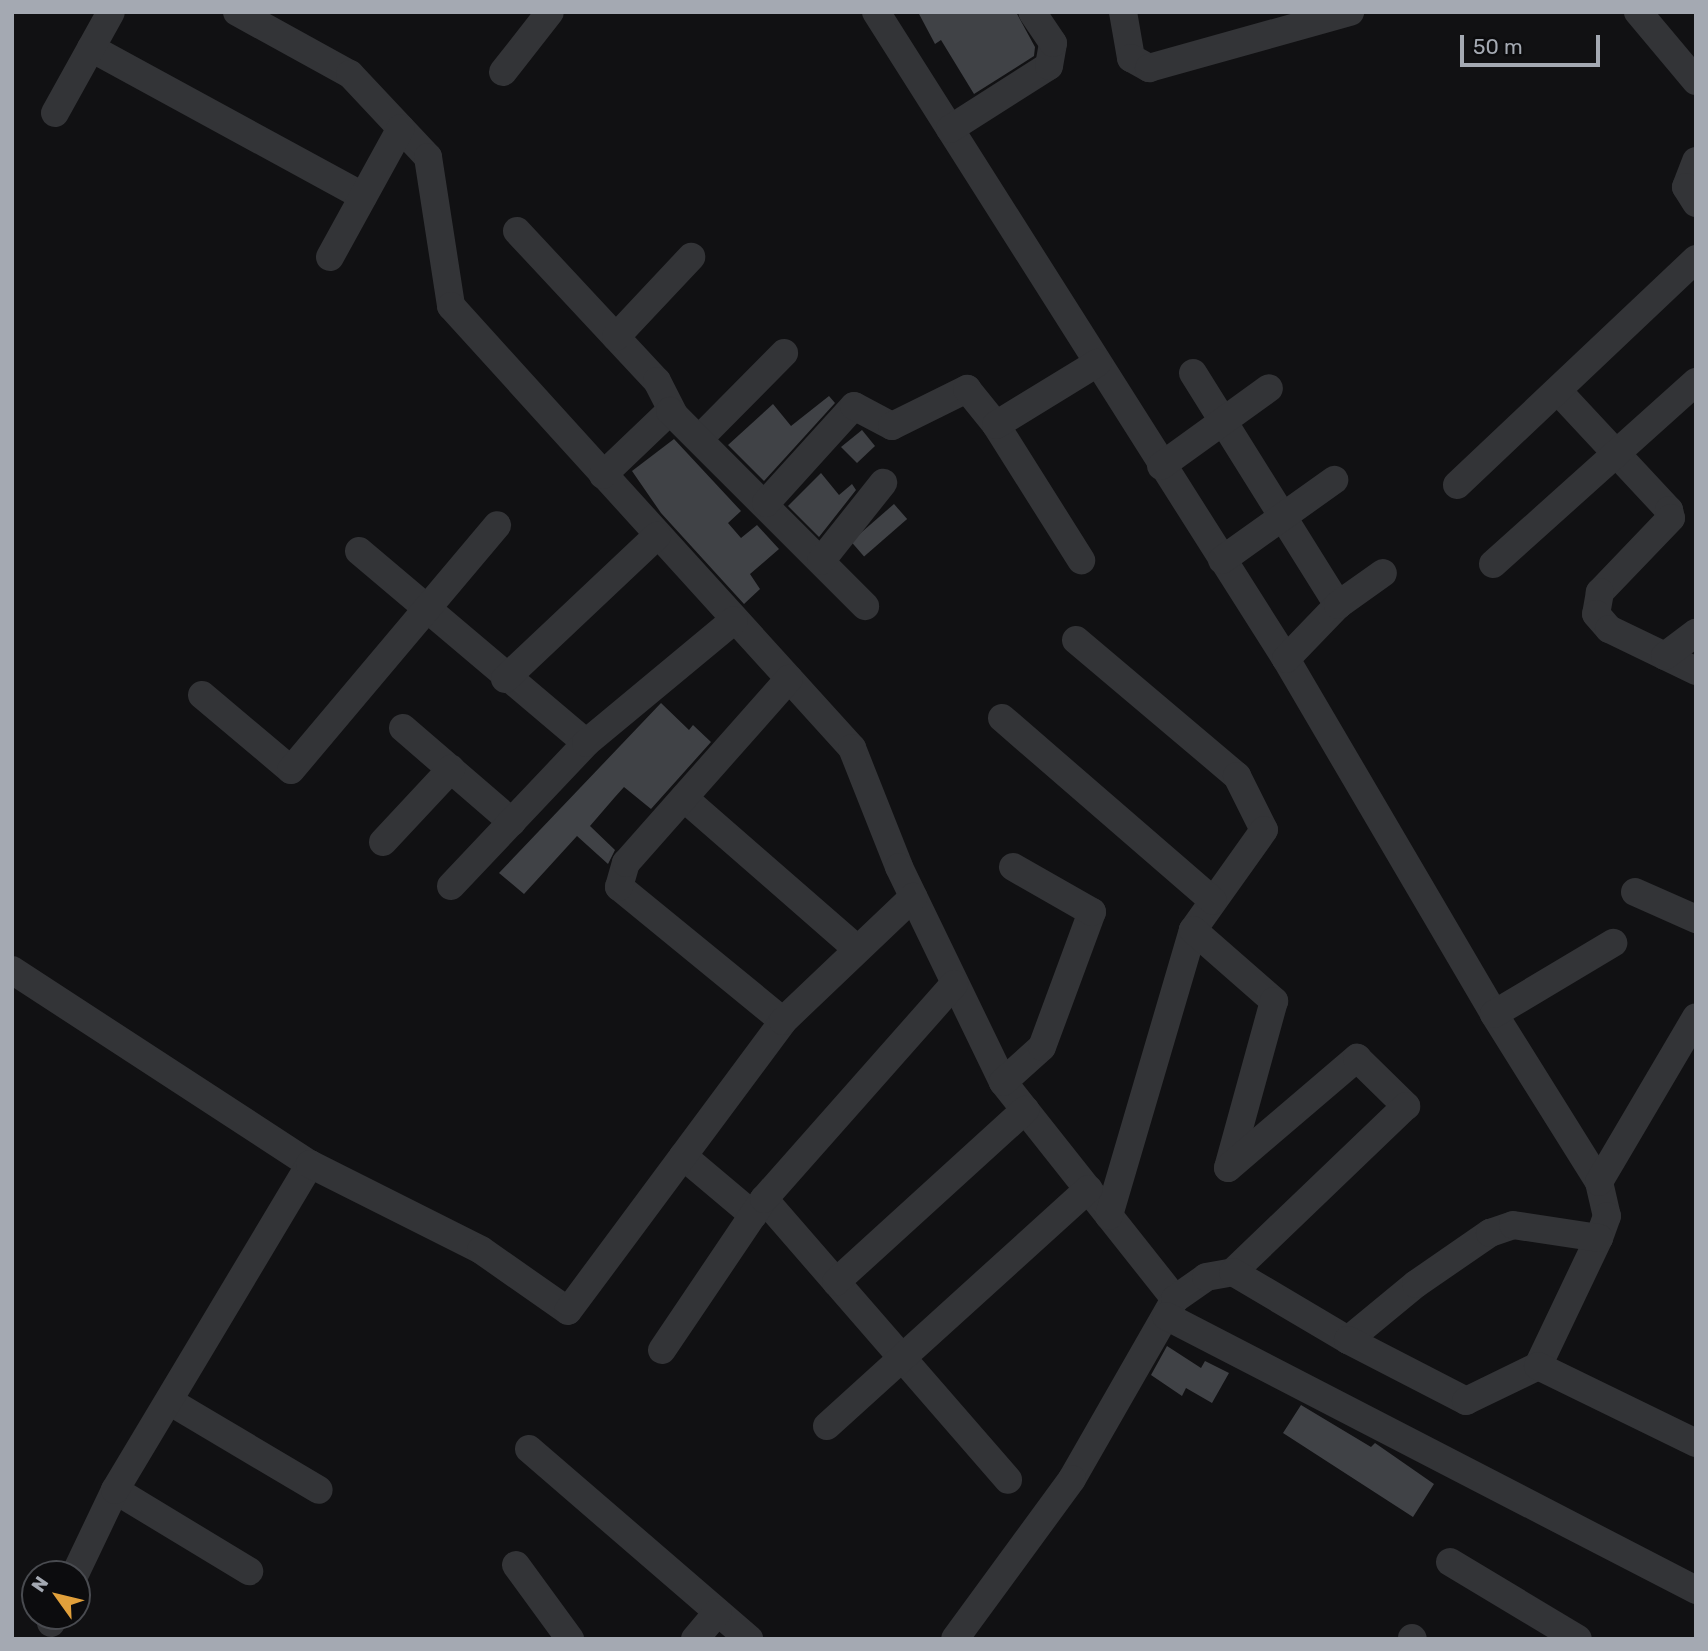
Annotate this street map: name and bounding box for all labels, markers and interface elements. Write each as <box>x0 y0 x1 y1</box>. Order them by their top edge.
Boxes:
scale bar <box>1463 21 1603 65</box>
text: 50 m <box>1473 34 1523 59</box>
north arrow <box>21 1560 91 1630</box>
text: N <box>26 1572 53 1596</box>

